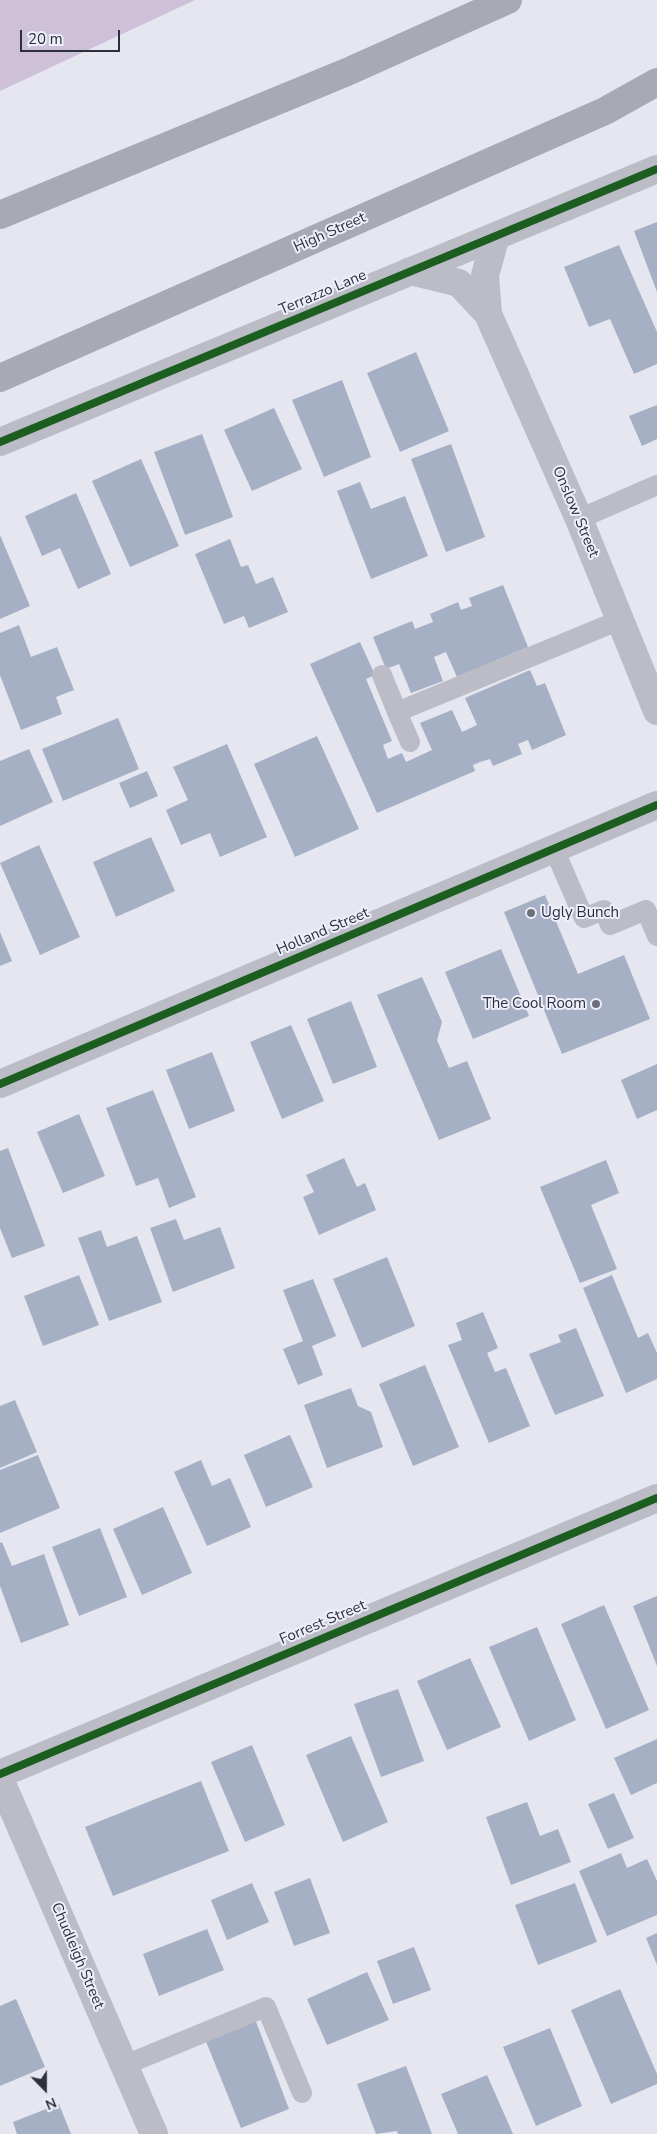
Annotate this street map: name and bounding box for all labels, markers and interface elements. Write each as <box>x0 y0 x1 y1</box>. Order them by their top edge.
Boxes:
scale bar <box>22 20 122 52</box>
text: 20 m <box>28 29 63 49</box>
street label: High Street <box>291 209 369 257</box>
street label: Terrazzo Lane <box>277 267 369 319</box>
street label: Onslow Street <box>548 464 602 560</box>
street label: Holland Street <box>274 904 372 960</box>
place label: Ugly Bunch <box>541 904 619 922</box>
marker: Ugly Bunch <box>525 907 537 919</box>
place label: The Cool Room <box>483 995 586 1013</box>
marker: The Cool Room <box>590 998 602 1010</box>
street label: Forrest Street <box>277 1597 369 1649</box>
street label: Chudleigh Street <box>47 1900 107 2012</box>
north arrow <box>20 2064 70 2114</box>
text: N <box>42 2093 59 2114</box>

